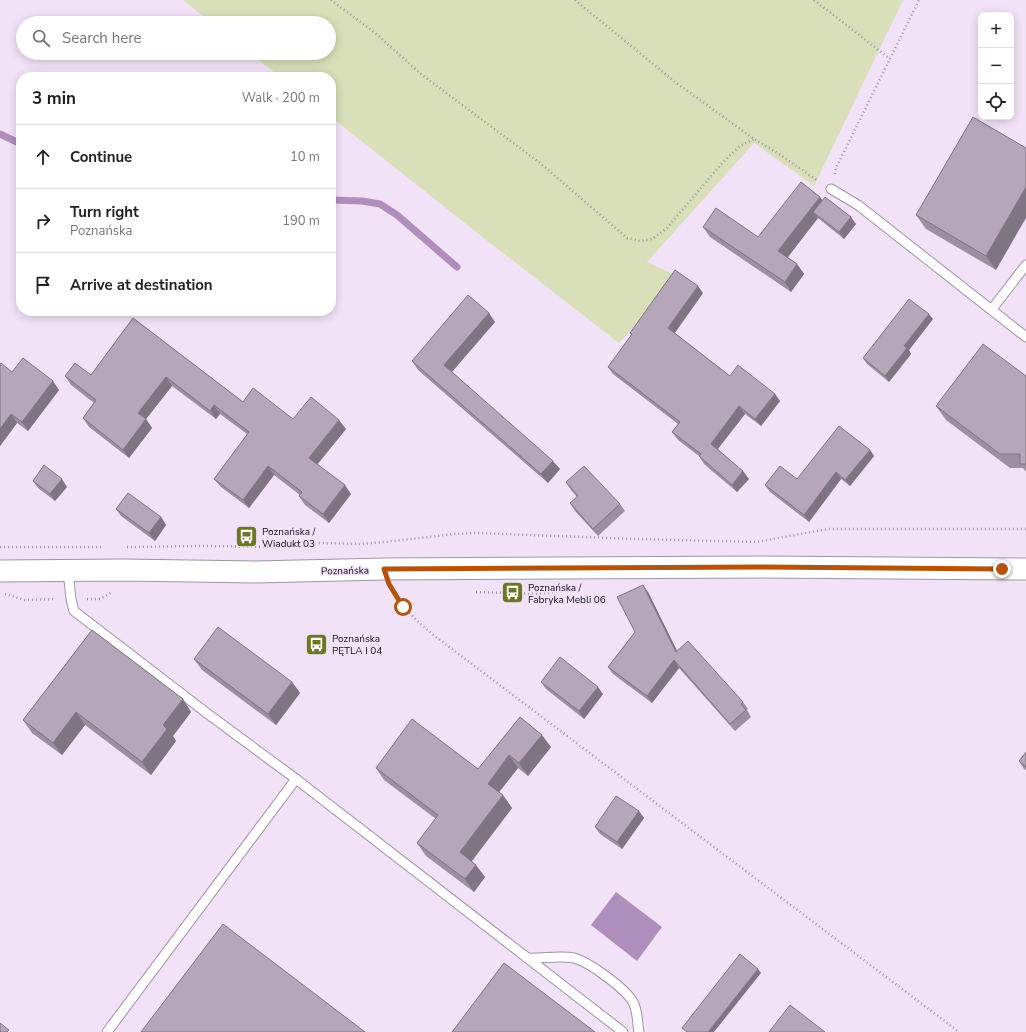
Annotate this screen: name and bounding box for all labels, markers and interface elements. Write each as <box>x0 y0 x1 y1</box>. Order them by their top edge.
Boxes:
map controls <box>978 12 1014 120</box>
button: + <box>978 12 1014 48</box>
search box <box>16 16 336 60</box>
icon: search <box>30 27 52 49</box>
text: Search here <box>62 28 142 48</box>
button: − <box>978 48 1014 84</box>
button: locate <box>978 84 1014 120</box>
text: 3 min <box>32 87 76 110</box>
text: Walk · 200 m <box>242 89 320 107</box>
icon: ahead <box>32 146 54 168</box>
text: Continue <box>70 147 132 167</box>
text: 10 m <box>290 148 320 166</box>
text: Turn right <box>70 202 139 222</box>
icon: right <box>32 210 54 232</box>
text: 190 m <box>282 212 320 230</box>
text: Poznańska <box>70 222 132 240</box>
icon: arrive <box>32 274 54 296</box>
text: Arrive at destination <box>70 275 213 295</box>
bus stop icon: Poznańska / Wiadukt 03 <box>233 524 259 550</box>
place label: Poznańska / Wiadukt 03 <box>262 525 317 551</box>
route end <box>993 560 1011 578</box>
street label: Poznańska <box>321 564 369 578</box>
bus stop icon: Poznańska / Fabryka Mebli 06 <box>499 580 525 606</box>
place label: Poznańska / Fabryka Mebli 06 <box>528 581 606 607</box>
route start <box>394 598 412 616</box>
bus stop icon: Poznańska PĘTLA I 04 <box>303 631 329 657</box>
place label: Poznańska PĘTLA I 04 <box>332 632 382 658</box>

